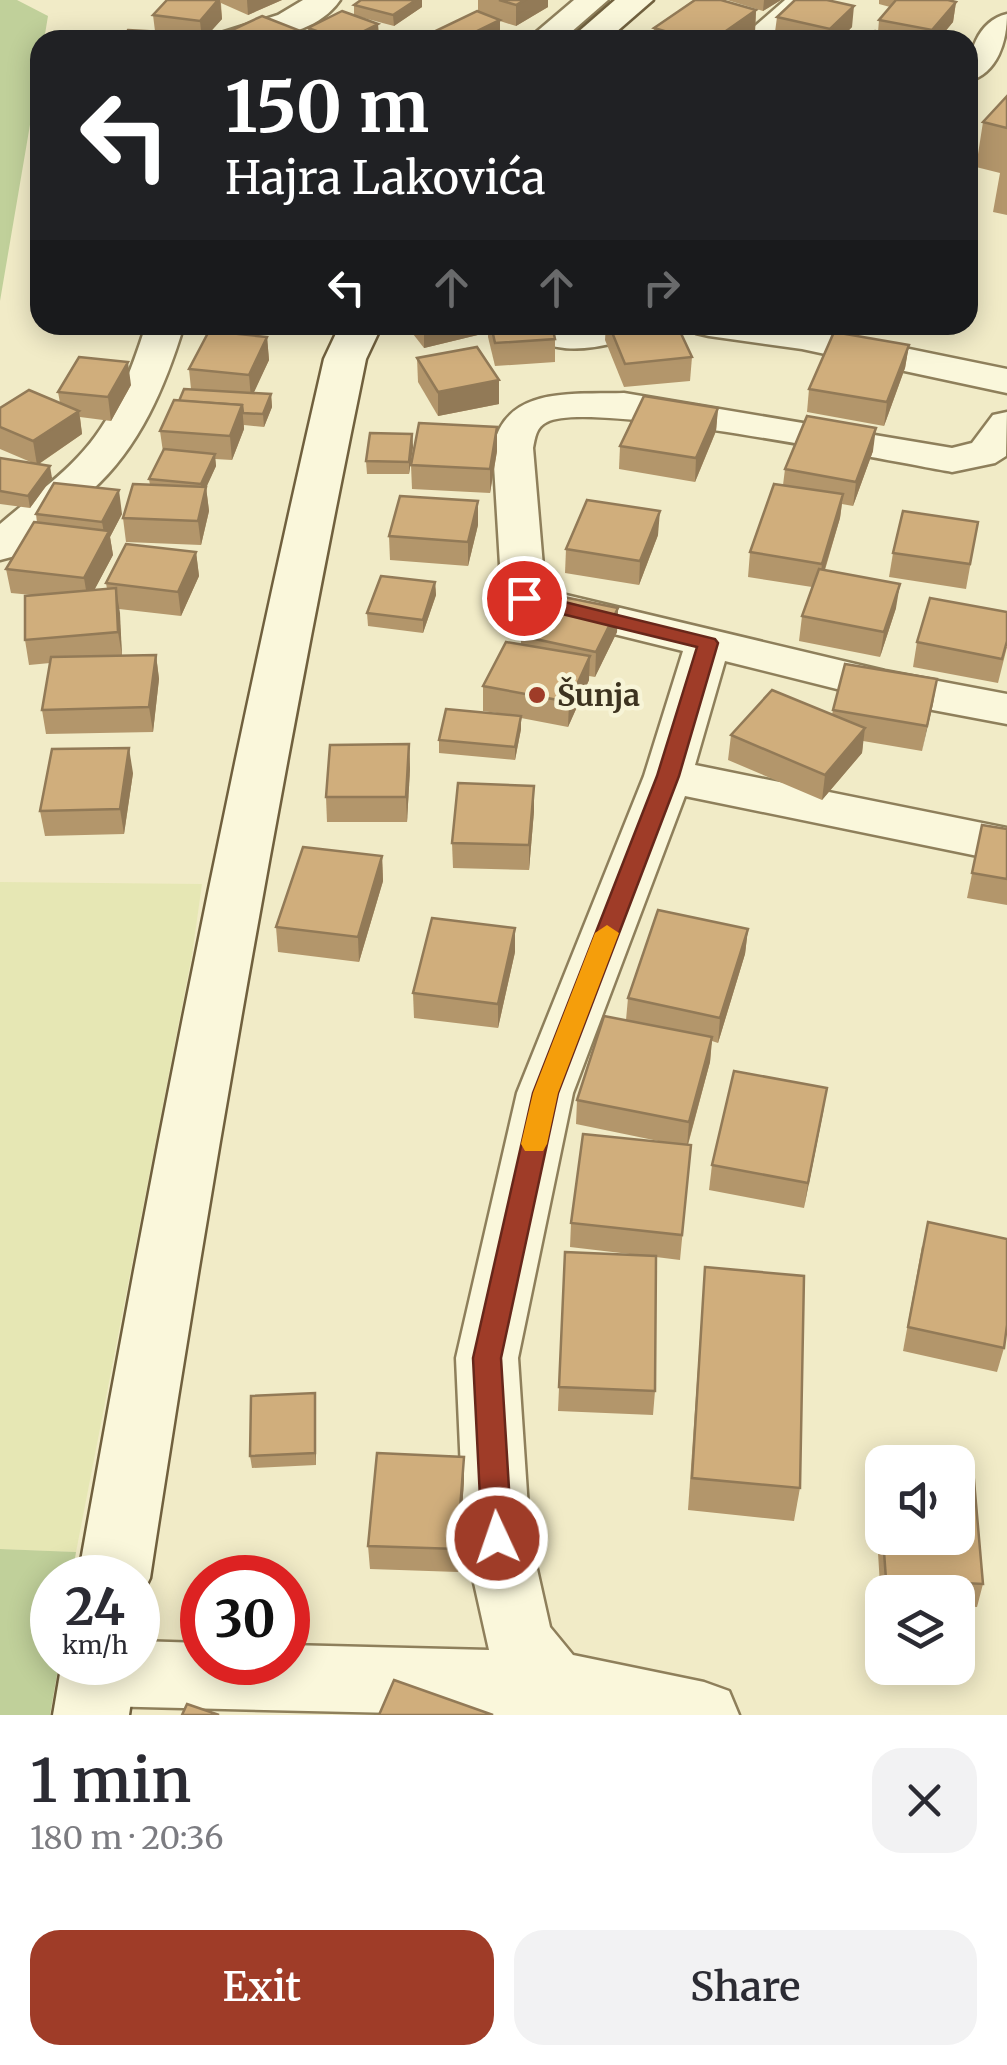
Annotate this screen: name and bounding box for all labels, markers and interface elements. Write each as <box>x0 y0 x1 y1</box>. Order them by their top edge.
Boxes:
text: 150 m <box>225 63 429 151</box>
icon: left <box>60 70 190 200</box>
text: Hajra Lakovića <box>225 150 546 206</box>
icon: left <box>319 260 374 315</box>
icon: ahead <box>424 260 479 315</box>
icon: ahead <box>529 260 584 315</box>
icon: right <box>634 260 689 315</box>
pin <box>482 556 567 641</box>
icon: arrive <box>497 571 552 626</box>
place label: Šunja <box>557 676 640 714</box>
marker: Šunja <box>526 684 548 706</box>
map controls <box>865 1445 975 1685</box>
button: sound <box>865 1445 975 1555</box>
position arrow <box>445 1486 549 1590</box>
speed limit sign: 30 <box>180 1555 310 1685</box>
button: layers <box>865 1575 975 1685</box>
text: 24 <box>65 1576 125 1639</box>
text: km/h <box>62 1629 128 1661</box>
text: 1 min <box>30 1743 191 1818</box>
button: close <box>872 1748 977 1853</box>
text: 180 m · 20:36 <box>30 1818 224 1858</box>
button: Exit <box>30 1930 494 2045</box>
button: Share <box>514 1930 977 2045</box>

